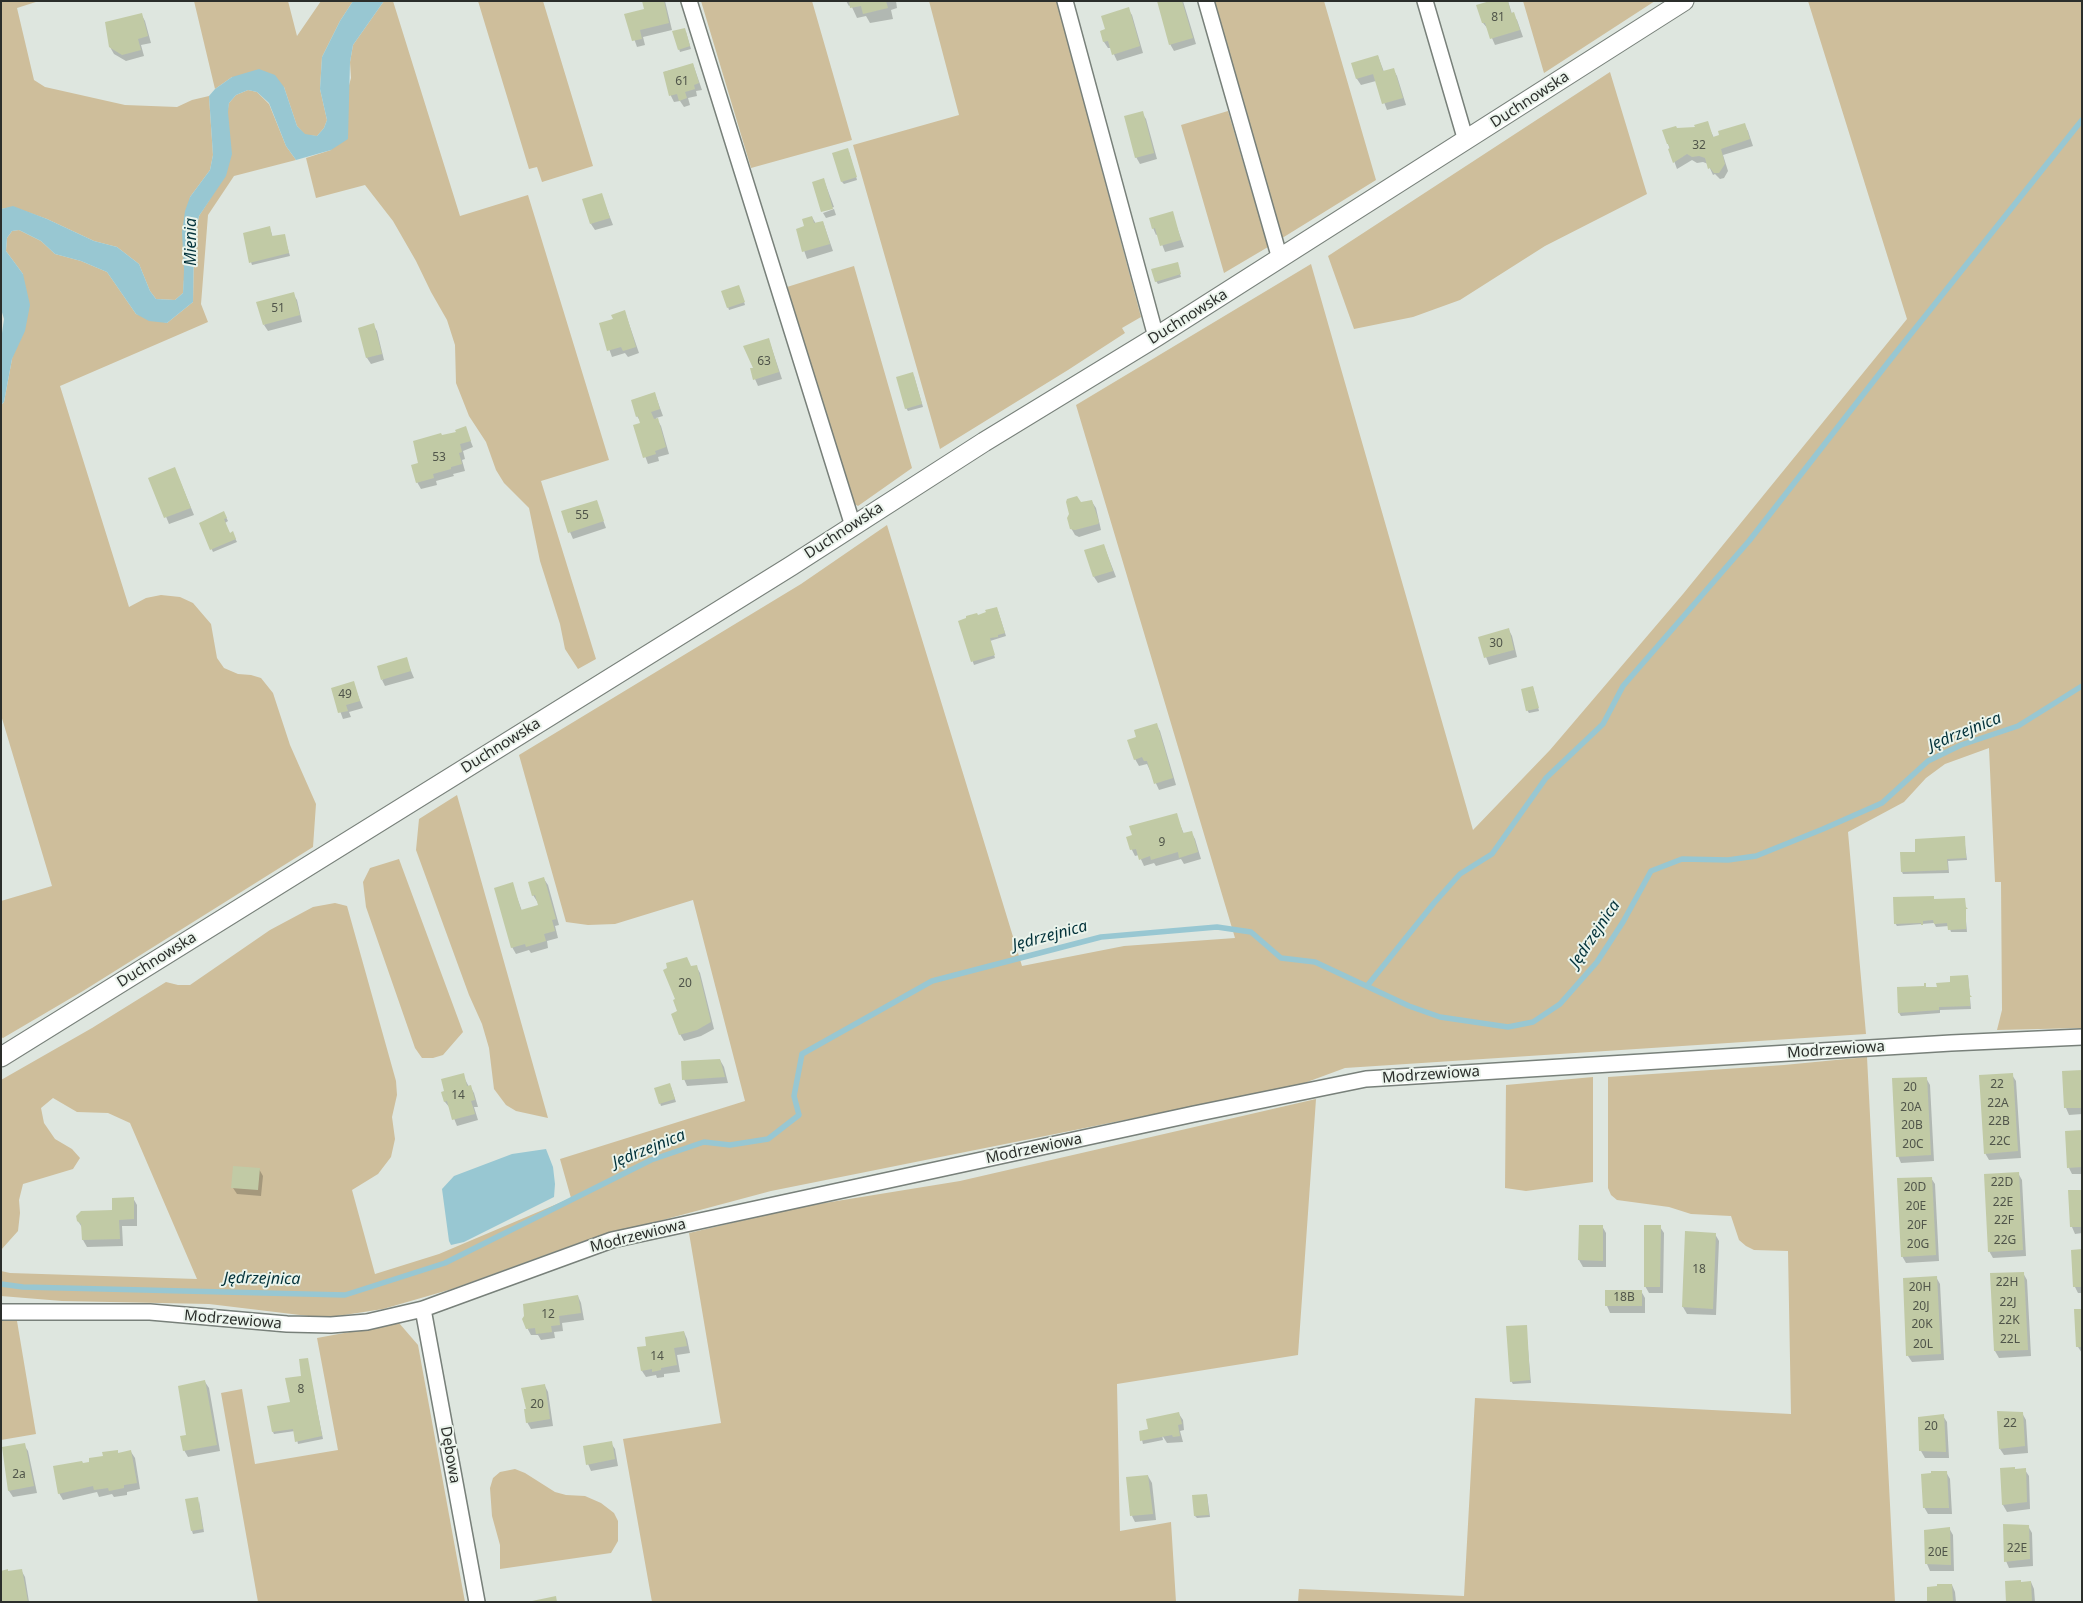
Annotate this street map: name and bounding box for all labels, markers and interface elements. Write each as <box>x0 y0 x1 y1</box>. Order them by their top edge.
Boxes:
house number: 81 <box>1491 11 1505 25</box>
street label: Duchnowska <box>1487 68 1573 132</box>
house number: 61 <box>675 75 689 89</box>
house number: 32 <box>1692 139 1706 153</box>
water label: Mienia <box>181 218 201 266</box>
street label: Duchnowska <box>1145 285 1231 349</box>
house number: 51 <box>271 302 285 316</box>
house number: 63 <box>757 355 771 369</box>
house number: 53 <box>432 451 446 465</box>
street label: Duchnowska <box>801 499 887 563</box>
house number: 55 <box>575 509 589 523</box>
house number: 30 <box>1489 637 1503 651</box>
house number: 49 <box>338 688 352 702</box>
water label: Jędrzejnica <box>1926 709 2004 755</box>
street label: Duchnowska <box>458 714 544 778</box>
house number: 9 <box>1159 836 1165 850</box>
water label: Jędrzejnica <box>1566 897 1624 971</box>
water label: Jędrzejnica <box>1010 917 1090 955</box>
street label: Duchnowska <box>114 928 200 992</box>
house number: 20 <box>678 977 692 991</box>
street label: Modrzewiowa <box>1787 1038 1885 1062</box>
street label: Modrzewiowa <box>1382 1063 1480 1087</box>
house number: 22 <box>1990 1078 2004 1092</box>
house number: 20 <box>1903 1081 1917 1095</box>
house number: 14 <box>451 1089 465 1103</box>
house number: 22A <box>1987 1097 2009 1111</box>
house number: 20A <box>1900 1101 1922 1115</box>
house number: 22B <box>1988 1115 2010 1129</box>
house number: 20B <box>1901 1119 1923 1133</box>
water label: Jędrzejnica <box>610 1126 688 1172</box>
street label: Modrzewiowa <box>984 1130 1084 1168</box>
house number: 22C <box>1989 1135 2011 1149</box>
house number: 20C <box>1902 1138 1924 1152</box>
house number: 22D <box>1991 1176 2013 1190</box>
house number: 20D <box>1904 1181 1926 1195</box>
house number: 22E <box>1993 1196 2013 1210</box>
house number: 20E <box>1906 1200 1926 1214</box>
house number: 22F <box>1994 1214 2014 1228</box>
street label: Modrzewiowa <box>588 1215 688 1257</box>
house number: 20F <box>1907 1219 1927 1233</box>
house number: 22G <box>1994 1234 2016 1248</box>
house number: 20G <box>1907 1238 1929 1252</box>
house number: 18 <box>1692 1263 1706 1277</box>
water label: Jędrzejnica <box>223 1269 301 1289</box>
house number: 22H <box>1996 1276 2018 1290</box>
house number: 20H <box>1909 1281 1931 1295</box>
house number: 18B <box>1613 1291 1635 1305</box>
house number: 22J <box>1999 1296 2017 1310</box>
house number: 20J <box>1912 1300 1930 1314</box>
street label: Modrzewiowa <box>183 1307 283 1333</box>
house number: 12 <box>541 1308 555 1322</box>
house number: 22K <box>1998 1314 2020 1328</box>
house number: 20K <box>1911 1318 1933 1332</box>
house number: 22L <box>2000 1333 2020 1347</box>
house number: 20L <box>1913 1338 1933 1352</box>
house number: 14 <box>650 1350 664 1364</box>
house number: 8 <box>298 1383 304 1397</box>
house number: 20 <box>530 1398 544 1412</box>
house number: 22 <box>2003 1417 2017 1431</box>
house number: 20 <box>1924 1420 1938 1434</box>
street label: Dębowa <box>436 1425 464 1485</box>
house number: 2a <box>12 1468 26 1482</box>
house number: 22E <box>2007 1542 2027 1556</box>
house number: 20E <box>1928 1546 1948 1560</box>

